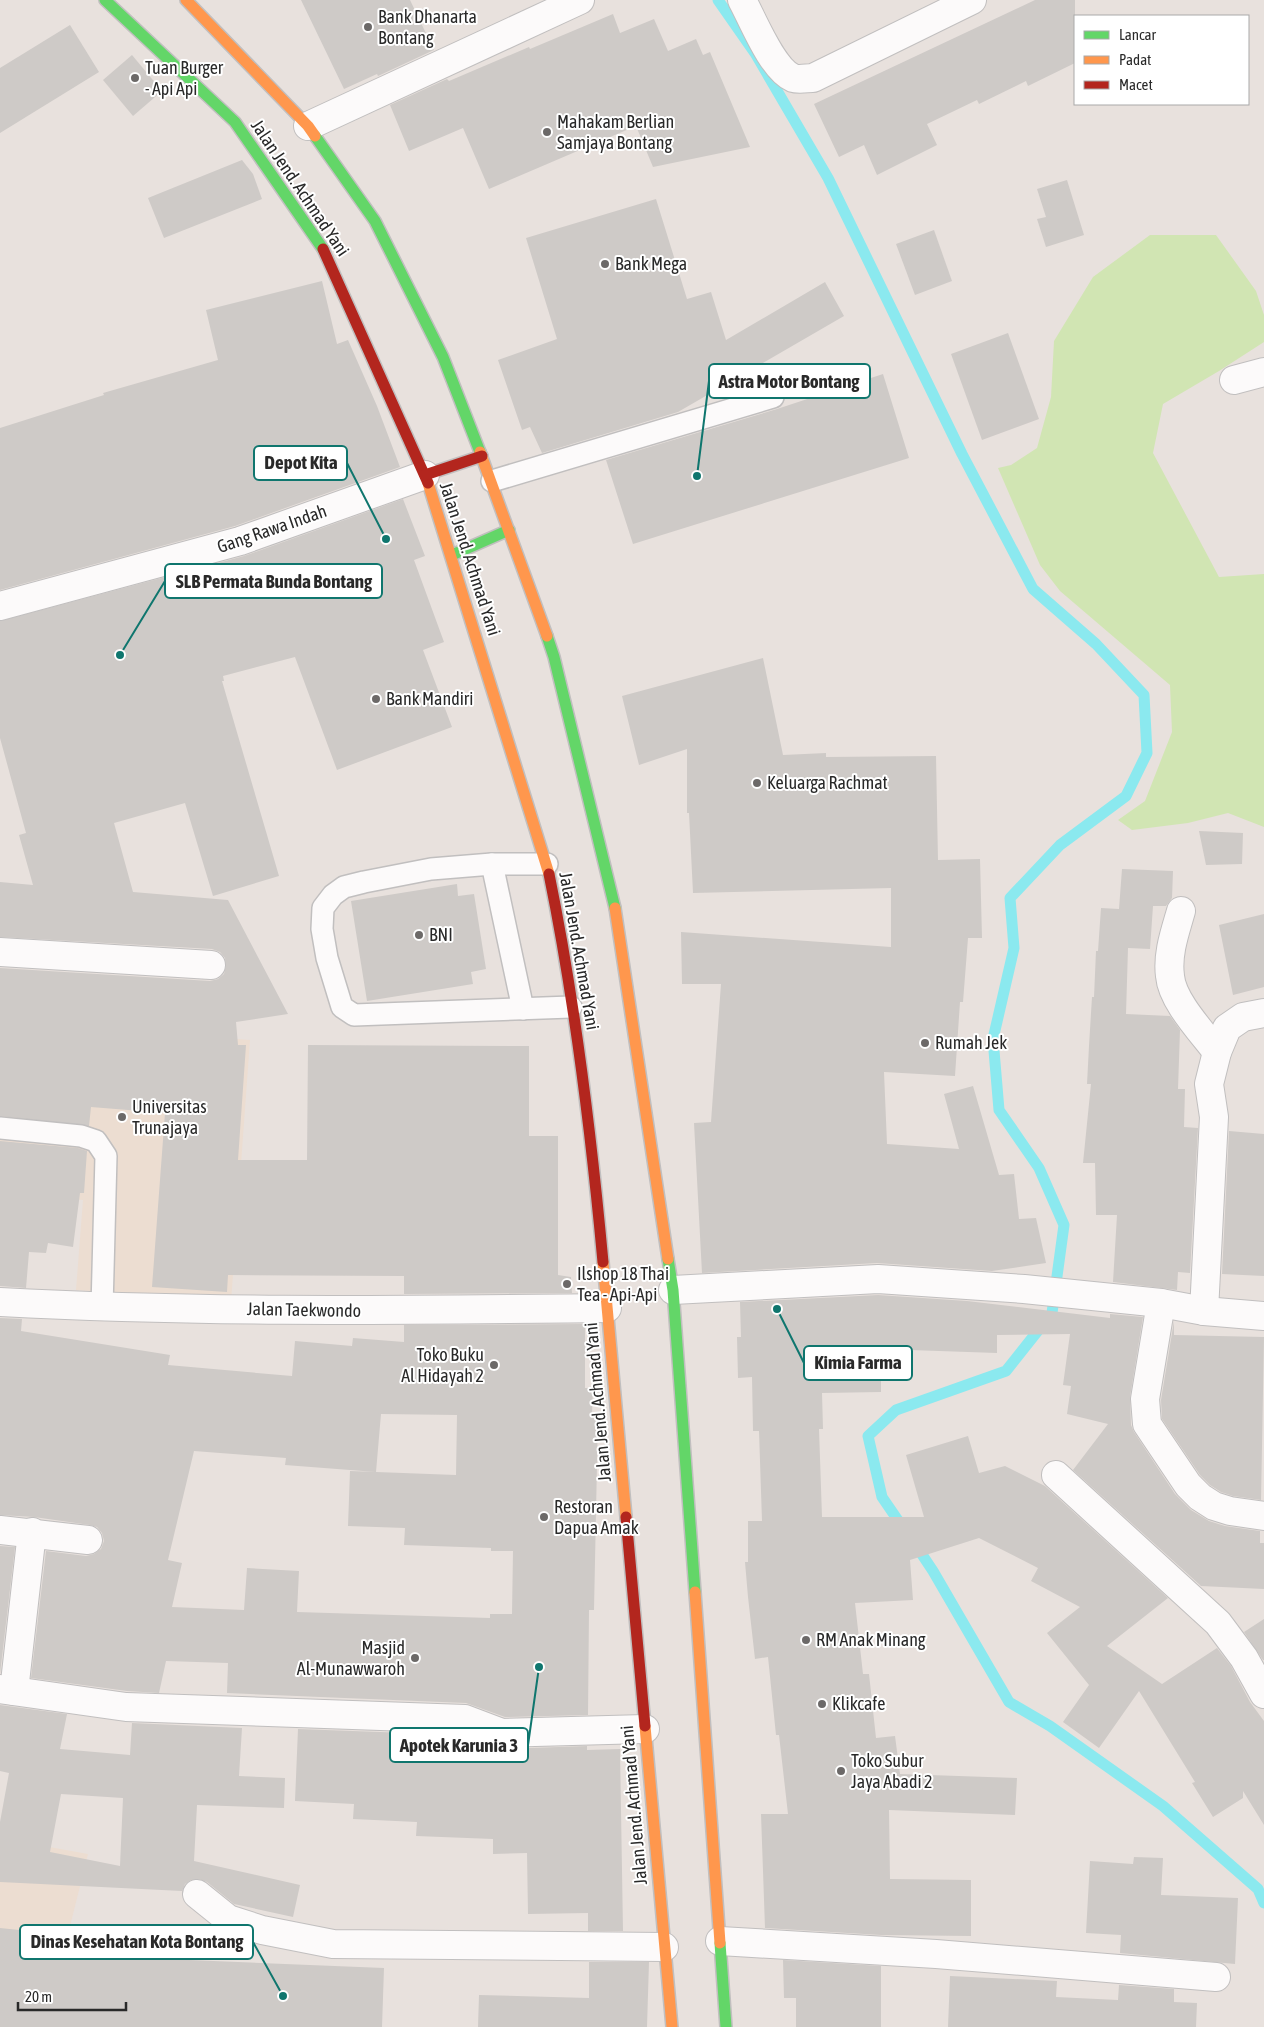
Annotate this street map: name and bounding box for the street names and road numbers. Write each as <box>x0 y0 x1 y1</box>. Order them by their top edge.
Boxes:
street label: Jalan Jend. Achmad Yani <box>247 116 354 260</box>
street label: Jalan Jend. Achmad Yani <box>436 479 505 638</box>
street label: Gang Rawa Indah <box>214 500 329 557</box>
street label: Jalan Jend. Achmad Yani <box>555 870 604 1032</box>
street label: Jalan Taekwondo <box>247 1298 361 1321</box>
street label: Jalan Jend. Achmad Yani <box>580 1321 615 1483</box>
street label: Jalan Jend. Achmad Yani <box>616 1724 651 1886</box>

